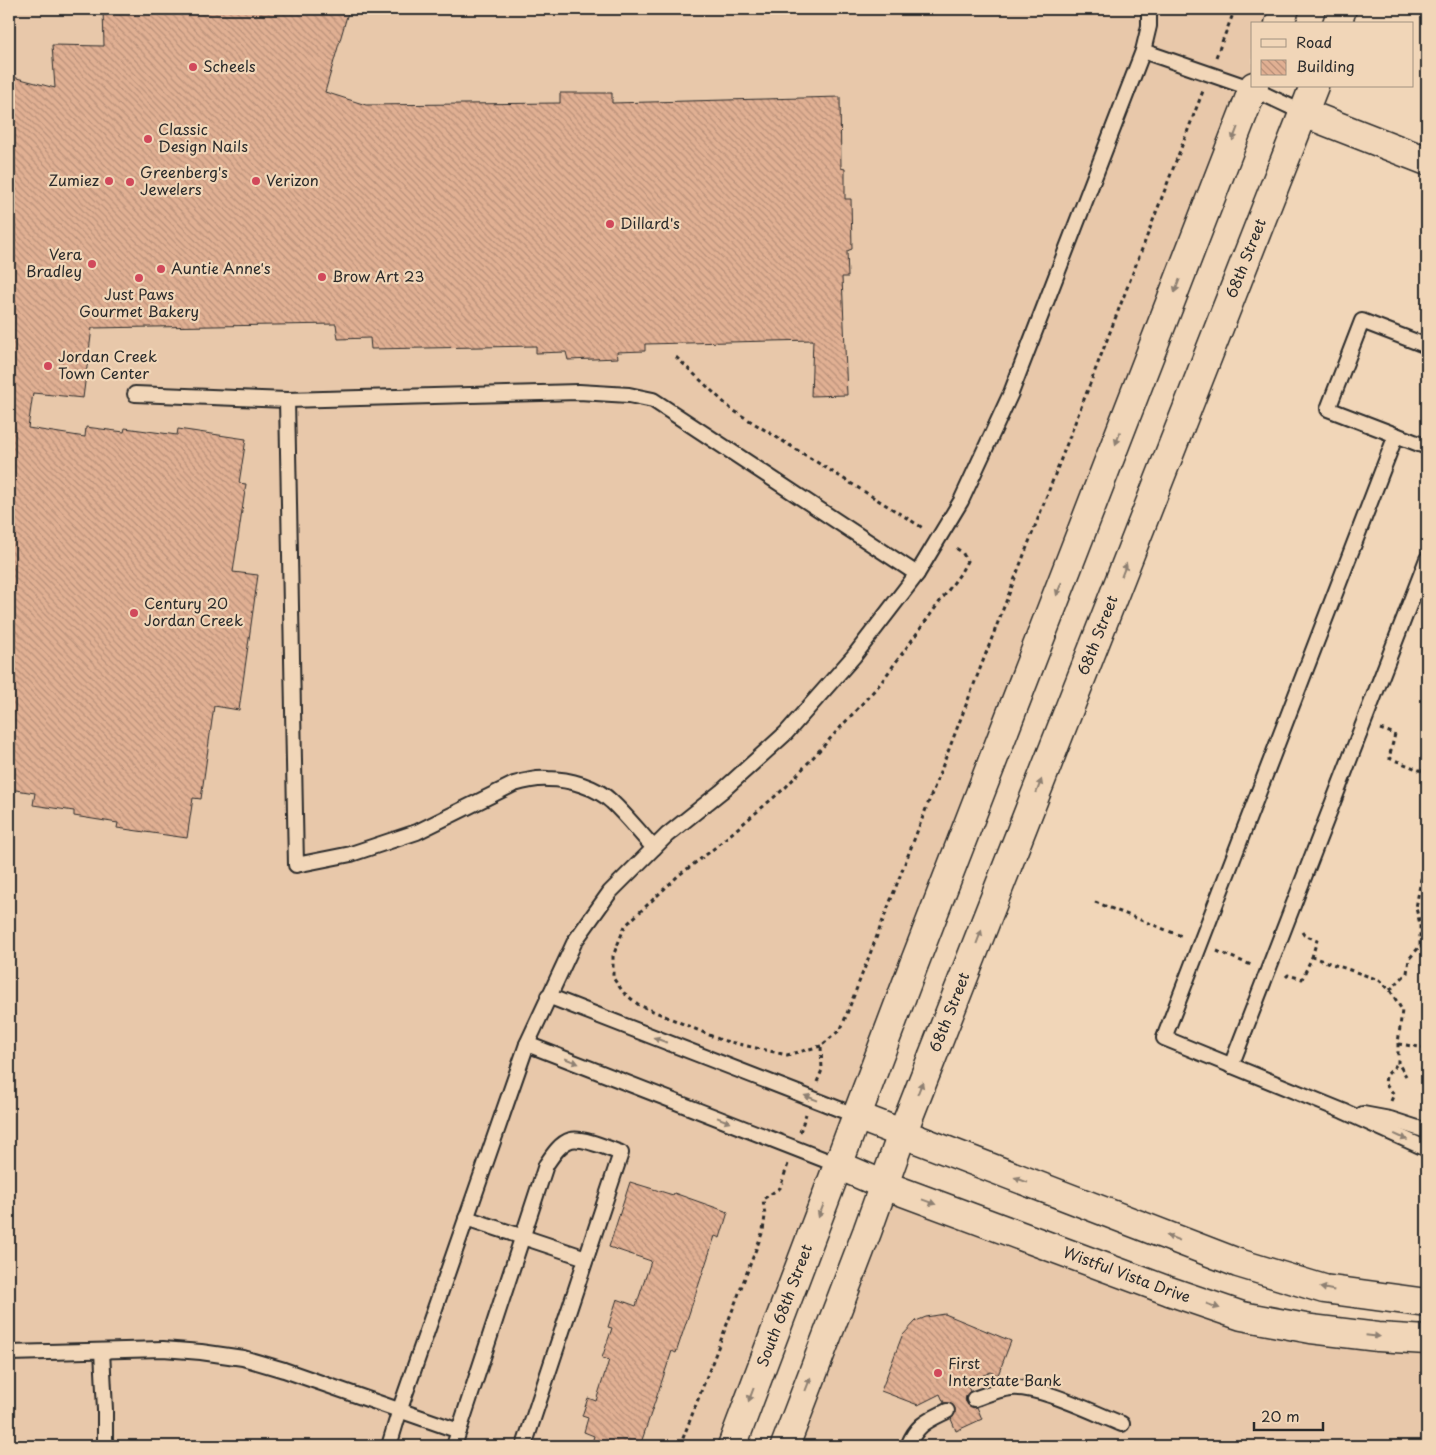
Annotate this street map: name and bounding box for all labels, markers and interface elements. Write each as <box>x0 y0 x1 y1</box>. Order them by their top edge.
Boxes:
legend <box>1251 22 1414 88</box>
text: Road <box>1296 30 1332 53</box>
place label: Scheels <box>203 54 256 77</box>
text: Building <box>1296 54 1355 77</box>
marker: Scheels <box>187 61 199 73</box>
place label: Classic Design Nails <box>158 117 248 157</box>
one-way arrow <box>1231 127 1238 142</box>
marker: Classic Design Nails <box>142 133 154 145</box>
place label: Greenberg's Jewelers <box>140 160 228 200</box>
place label: Zumiez <box>49 168 99 191</box>
place label: Verizon <box>266 168 319 191</box>
marker: Zumiez <box>103 175 115 187</box>
marker: Verizon <box>250 175 262 187</box>
marker: Greenberg's Jewelers <box>124 176 136 188</box>
place label: Dillard's <box>620 211 680 234</box>
street label: 68th Street <box>1219 215 1271 301</box>
marker: Dillard's <box>604 218 616 230</box>
place label: Vera Bradley <box>26 242 83 282</box>
place label: Auntie Anne's <box>171 256 271 279</box>
marker: Vera Bradley <box>86 258 98 270</box>
marker: Auntie Anne's <box>155 263 167 275</box>
place label: Brow Art 23 <box>332 264 424 287</box>
marker: Brow Art 23 <box>316 271 328 283</box>
marker: Just Paws Gourmet Bakery <box>133 272 145 284</box>
one-way arrow <box>1173 279 1181 294</box>
place label: Just Paws Gourmet Bakery <box>79 282 199 322</box>
place label: Jordan Creek Town Center <box>58 344 157 384</box>
marker: Jordan Creek Town Center <box>42 360 54 372</box>
one-way arrow <box>1114 430 1121 445</box>
one-way arrow <box>1121 562 1128 577</box>
one-way arrow <box>1055 582 1063 596</box>
place label: Century 20 Jordan Creek <box>144 591 243 631</box>
street label: 68th Street <box>1071 592 1123 678</box>
marker: Century 20 Jordan Creek <box>128 607 140 619</box>
one-way arrow <box>1035 778 1043 793</box>
one-way arrow <box>976 930 984 944</box>
street label: 68th Street <box>922 968 975 1055</box>
one-way arrow <box>652 1036 667 1044</box>
one-way arrow <box>565 1057 580 1065</box>
one-way arrow <box>916 1080 924 1095</box>
one-way arrow <box>804 1094 818 1102</box>
one-way arrow <box>717 1116 731 1124</box>
one-way arrow <box>1394 1133 1408 1141</box>
one-way arrow <box>1014 1175 1029 1183</box>
one-way arrow <box>922 1199 937 1206</box>
one-way arrow <box>817 1203 824 1218</box>
one-way arrow <box>1165 1234 1180 1242</box>
street label: South 68th Street <box>750 1240 817 1370</box>
street label: Wistful Vista Drive <box>1060 1240 1194 1308</box>
one-way arrow <box>1319 1285 1335 1293</box>
one-way arrow <box>1206 1303 1221 1310</box>
one-way arrow <box>1365 1332 1381 1340</box>
place label: First Interstate Bank <box>948 1351 1061 1391</box>
marker: First Interstate Bank <box>932 1367 944 1379</box>
one-way arrow <box>805 1377 812 1392</box>
one-way arrow <box>747 1388 755 1403</box>
scale bar <box>1254 1400 1322 1432</box>
text: 20 m <box>1261 1404 1300 1427</box>

